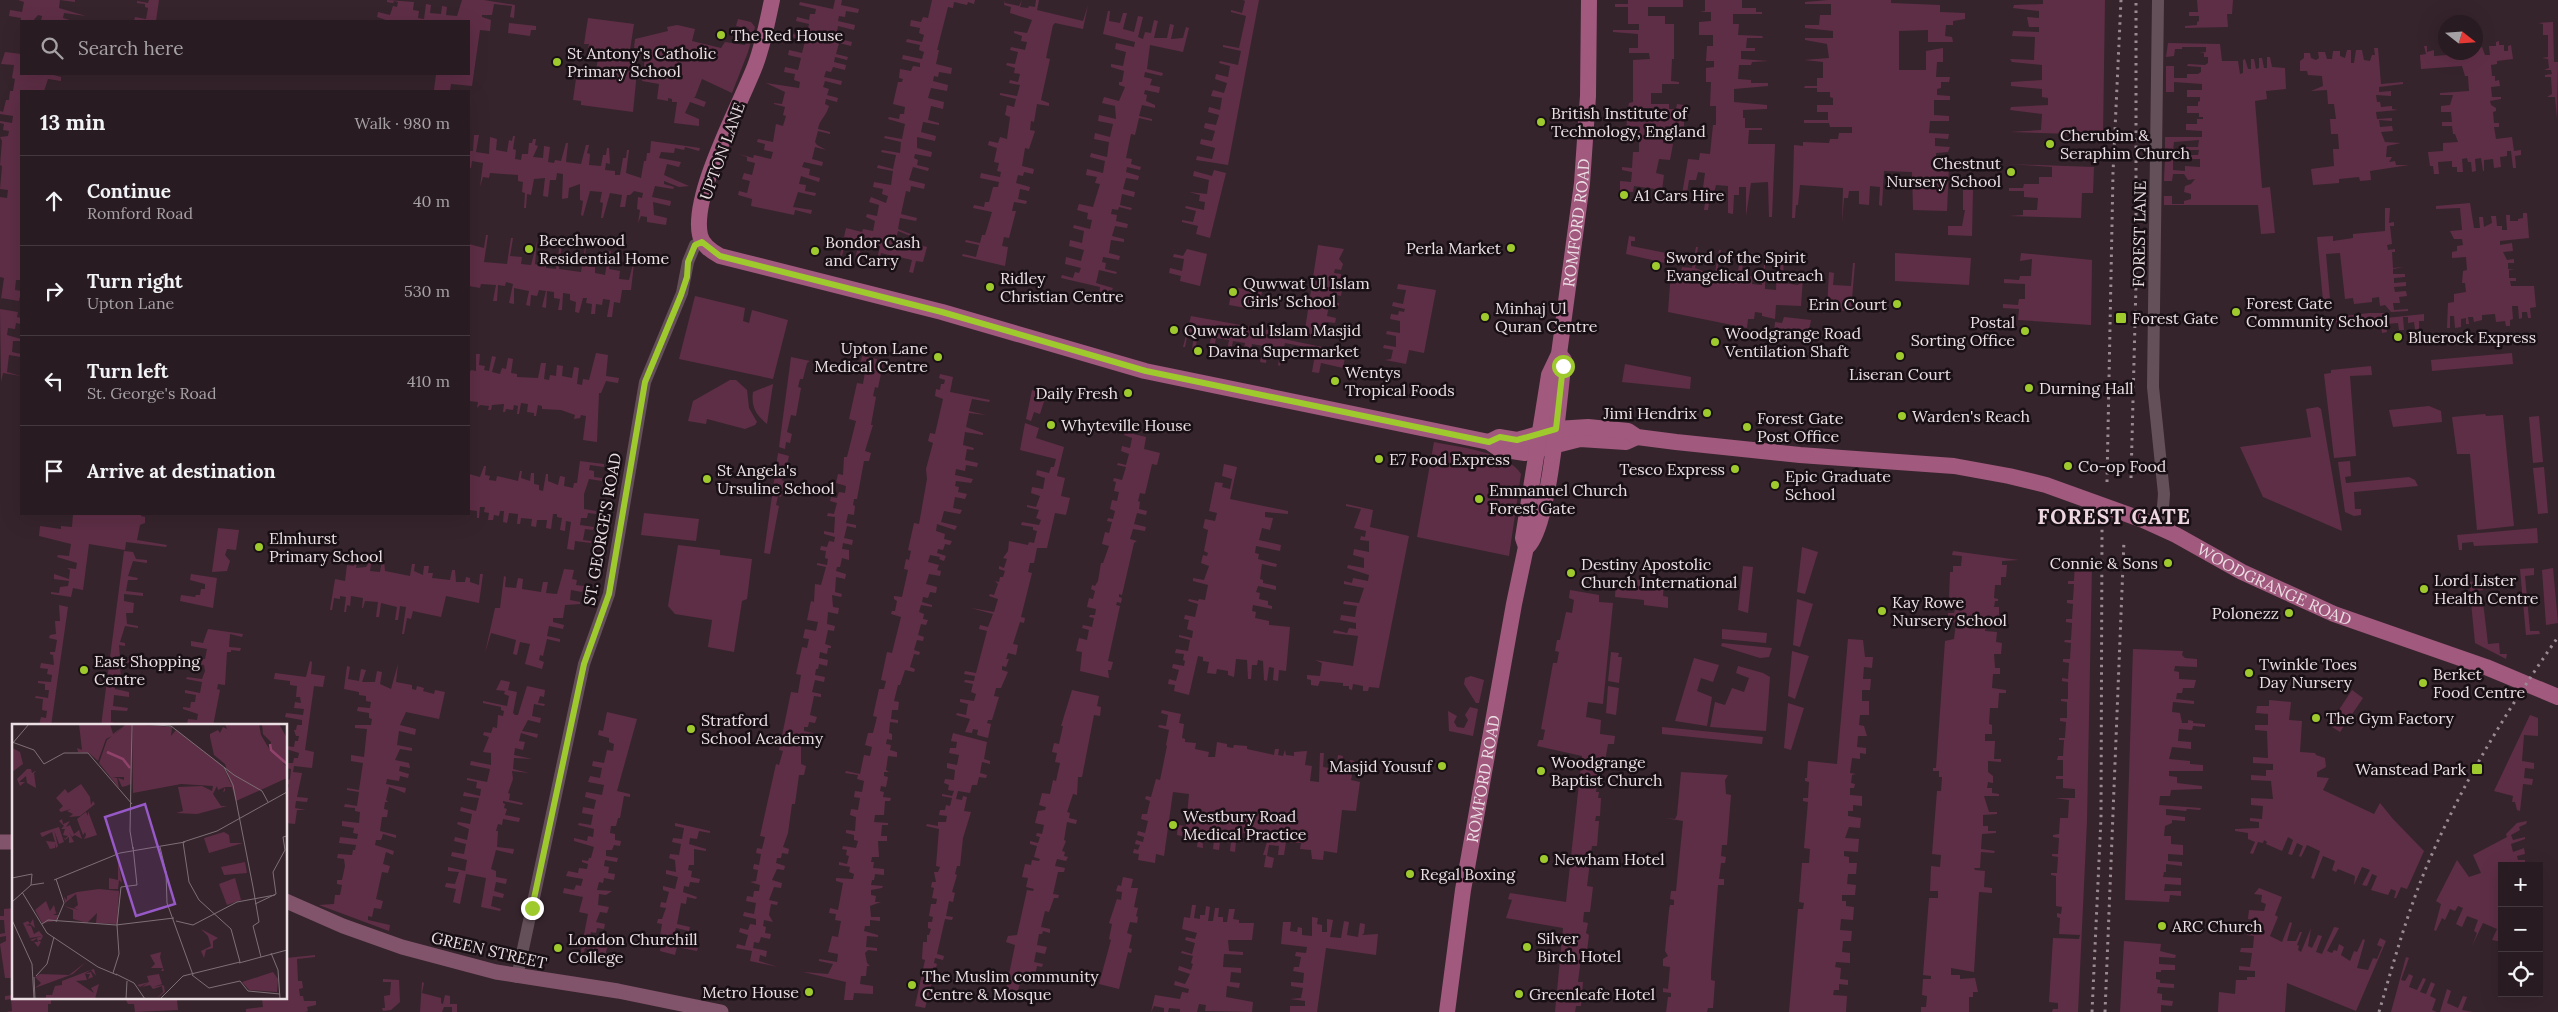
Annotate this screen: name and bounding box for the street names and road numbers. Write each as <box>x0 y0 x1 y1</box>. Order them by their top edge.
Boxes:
street label: UPTON LANE <box>695 99 749 203</box>
street label: ROMFORD ROAD <box>1558 158 1594 288</box>
street label: FOREST LANE <box>2128 181 2150 287</box>
street label: ST. GEORGE'S ROAD <box>579 451 625 607</box>
street label: WOODGRANGE ROAD <box>2194 539 2354 629</box>
street label: ROMFORD ROAD <box>1462 713 1504 844</box>
street label: GREEN STREET <box>429 927 549 973</box>

